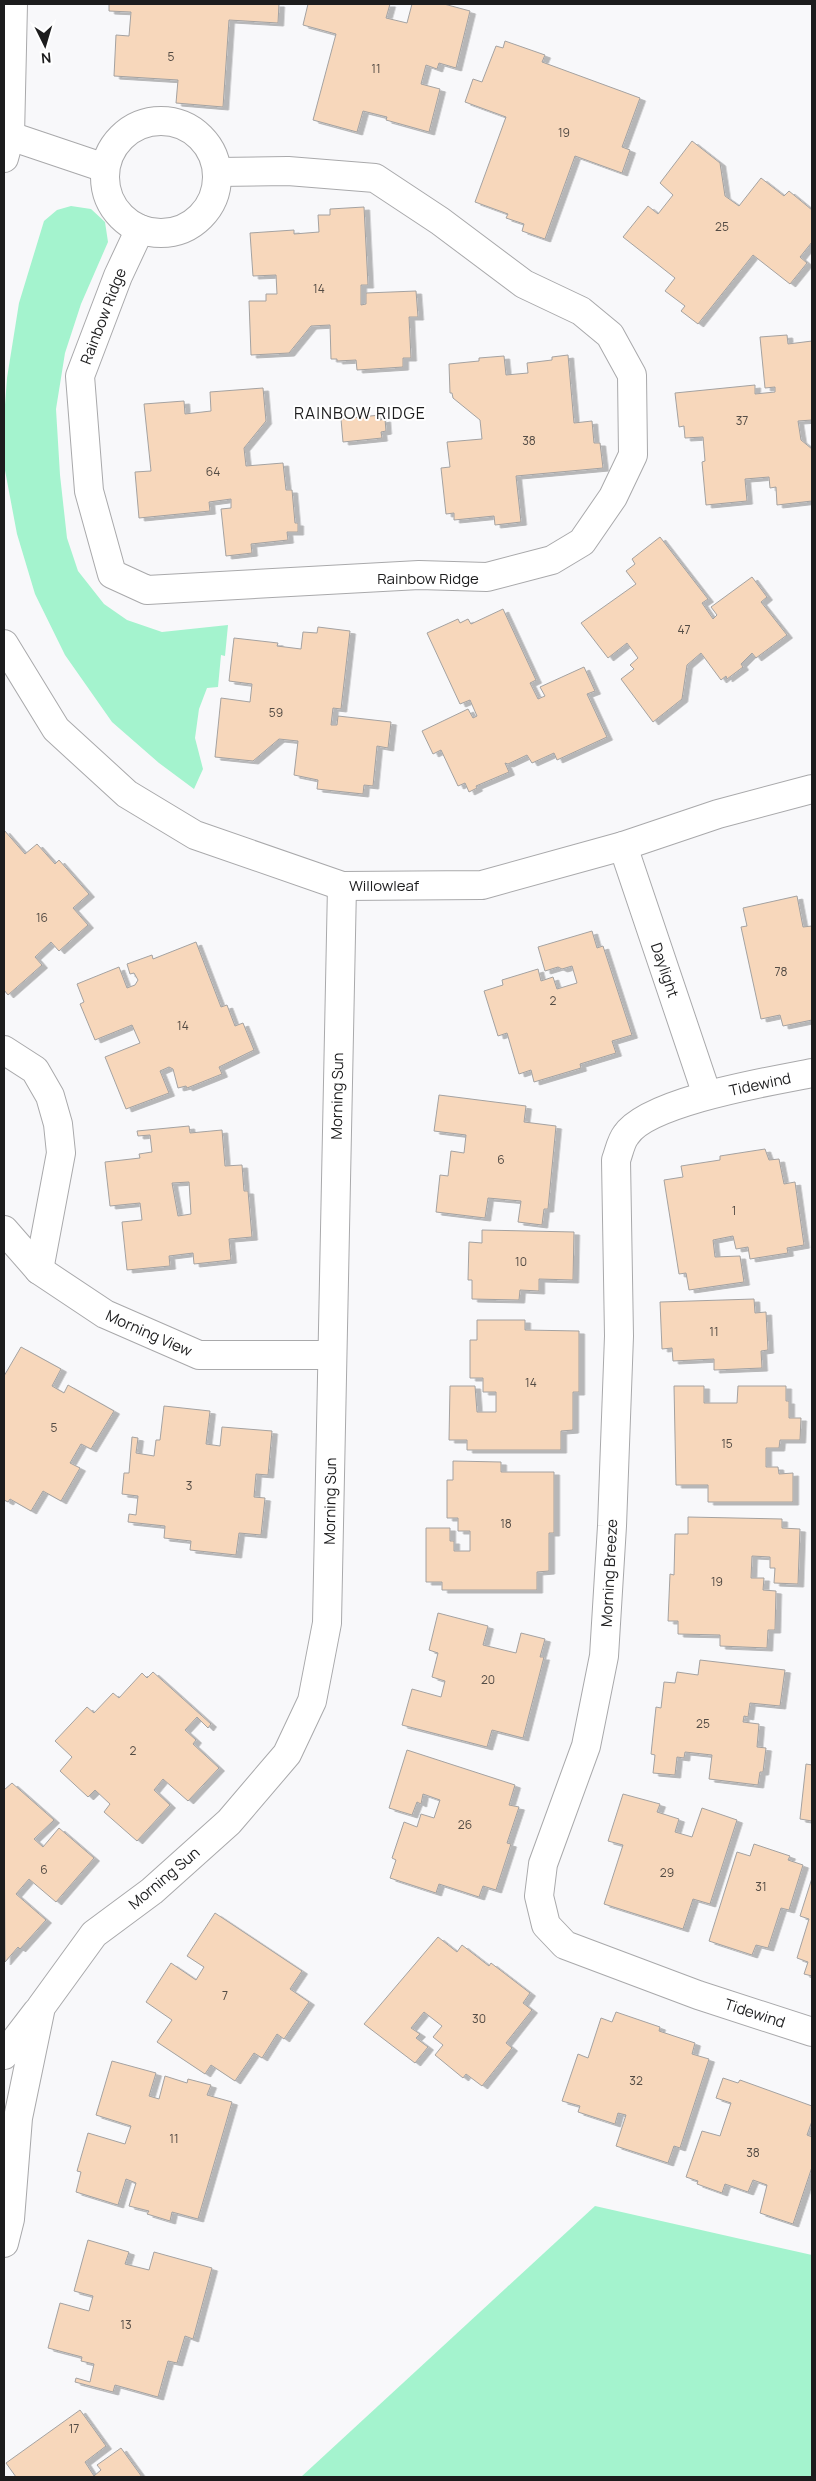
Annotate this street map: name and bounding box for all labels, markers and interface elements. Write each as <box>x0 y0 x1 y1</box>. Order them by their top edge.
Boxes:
north arrow <box>20 20 70 70</box>
house number: 5 <box>168 48 175 65</box>
text: N <box>40 49 52 68</box>
house number: 11 <box>371 60 381 77</box>
house number: 19 <box>558 124 570 141</box>
house number: 25 <box>715 218 729 235</box>
street label: Rainbow Ridge <box>75 265 131 367</box>
house number: 14 <box>313 280 325 297</box>
district label: RAINBOW RIDGE <box>294 402 426 424</box>
house number: 37 <box>736 412 748 429</box>
house number: 38 <box>522 432 536 449</box>
house number: 64 <box>206 463 220 480</box>
street label: Rainbow Ridge <box>377 568 479 589</box>
house number: 47 <box>677 621 691 638</box>
house number: 59 <box>269 704 283 721</box>
street label: Willowleaf <box>349 875 420 896</box>
house number: 16 <box>36 909 48 926</box>
street label: Daylight <box>646 940 684 1000</box>
house number: 78 <box>775 963 788 980</box>
house number: 2 <box>550 992 557 1009</box>
house number: 14 <box>177 1017 189 1034</box>
street label: Morning Sun <box>326 1052 348 1140</box>
street label: Tidewind <box>727 1067 793 1101</box>
house number: 6 <box>497 1151 505 1168</box>
house number: 1 <box>732 1202 736 1219</box>
house number: 10 <box>515 1253 527 1270</box>
street label: Morning View <box>103 1305 196 1362</box>
house number: 11 <box>709 1323 719 1340</box>
house number: 14 <box>525 1374 537 1391</box>
house number: 5 <box>51 1419 58 1436</box>
house number: 15 <box>721 1435 733 1452</box>
street label: Morning Sun <box>319 1457 341 1545</box>
house number: 3 <box>186 1477 192 1494</box>
house number: 18 <box>500 1515 512 1532</box>
street label: Morning Breeze <box>596 1518 622 1628</box>
house number: 19 <box>711 1573 723 1590</box>
house number: 20 <box>481 1671 495 1688</box>
house number: 25 <box>696 1715 710 1732</box>
house number: 2 <box>130 1742 137 1759</box>
house number: 26 <box>458 1816 472 1833</box>
street label: Morning Sun <box>124 1842 204 1914</box>
house number: 6 <box>40 1861 48 1878</box>
house number: 29 <box>660 1864 674 1881</box>
house number: 31 <box>755 1878 767 1895</box>
house number: 7 <box>222 1987 228 2004</box>
street label: Tidewind <box>722 1993 788 2033</box>
house number: 30 <box>472 2010 486 2027</box>
house number: 32 <box>629 2072 643 2089</box>
house number: 11 <box>169 2130 179 2147</box>
house number: 38 <box>746 2144 760 2161</box>
house number: 13 <box>120 2316 132 2333</box>
house number: 17 <box>69 2420 79 2437</box>

